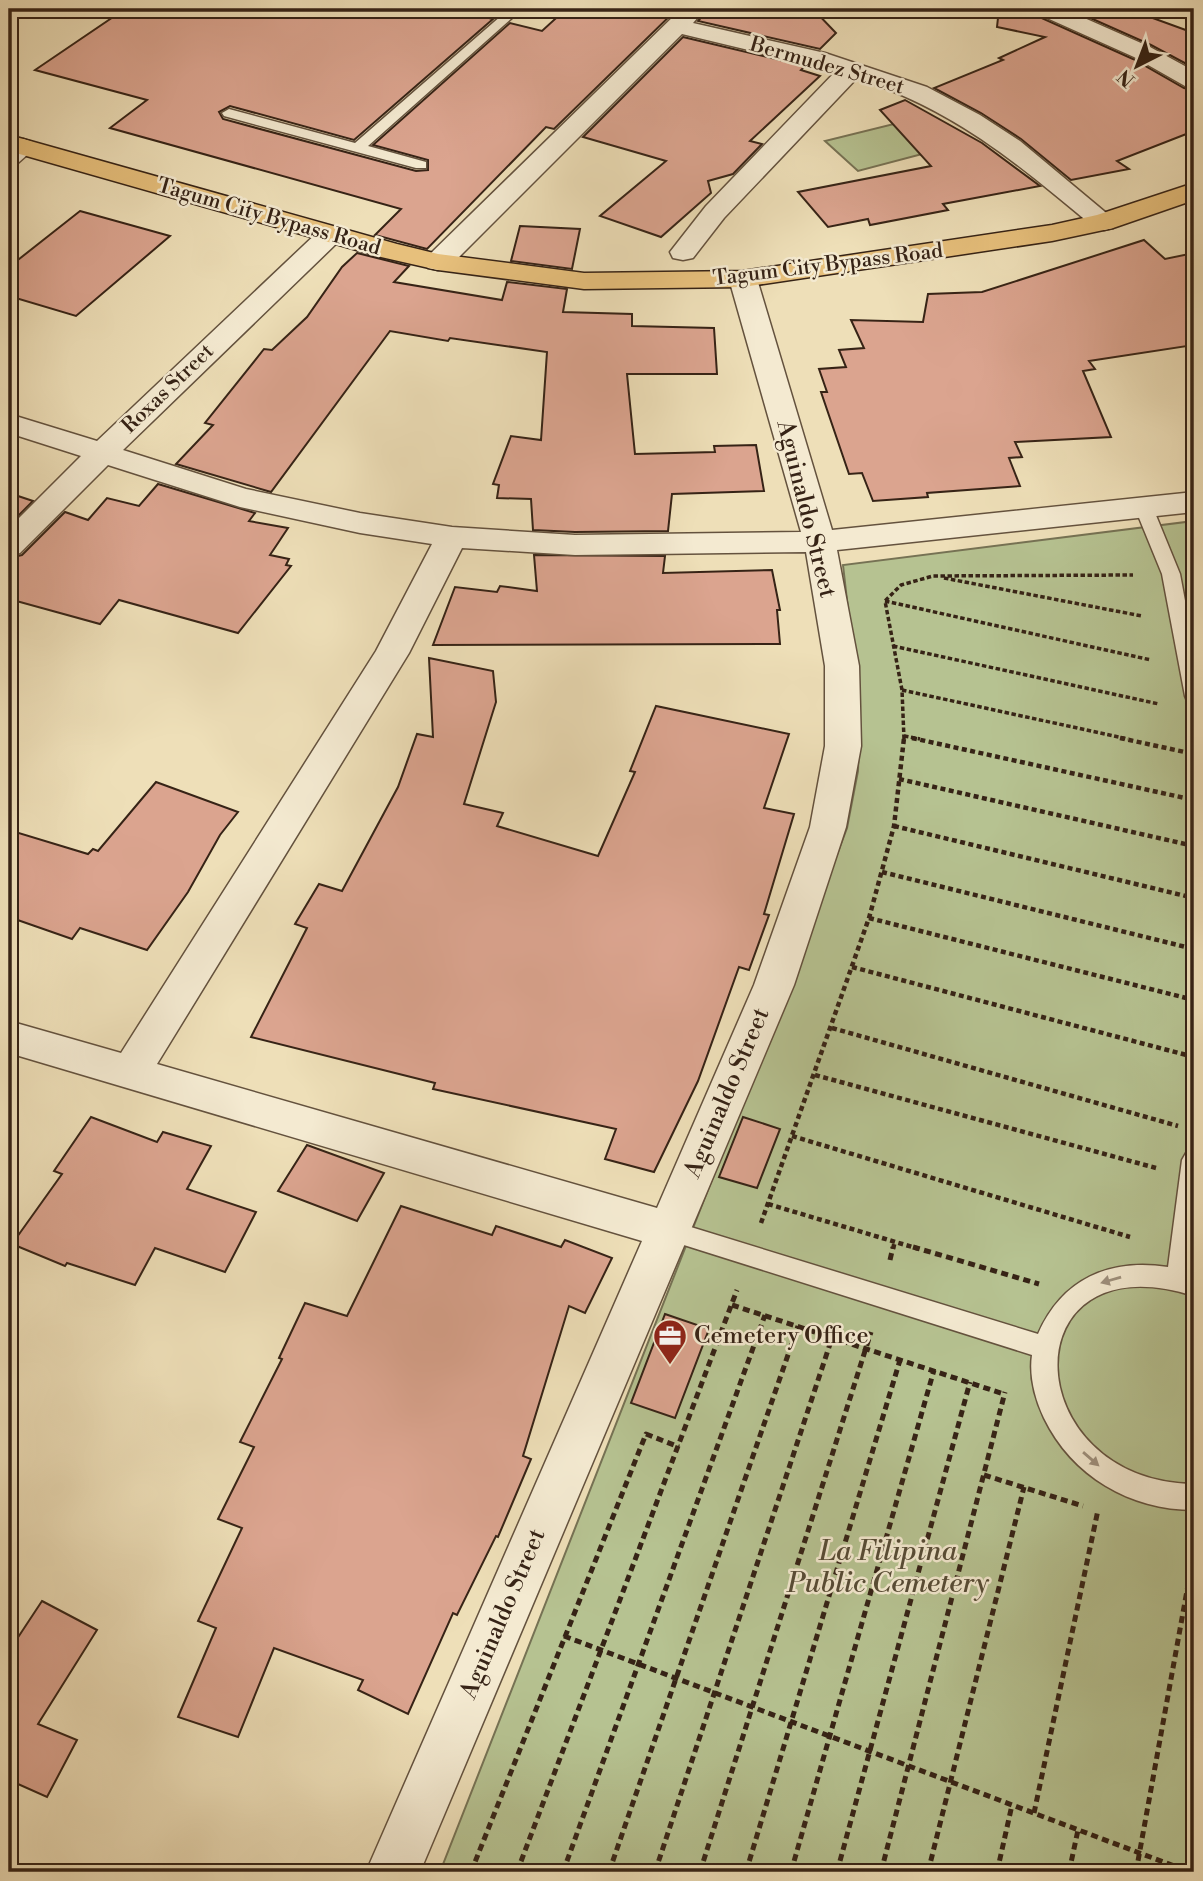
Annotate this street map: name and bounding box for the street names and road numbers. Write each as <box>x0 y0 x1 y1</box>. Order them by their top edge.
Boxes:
street label: Bermudez Street <box>746 31 908 101</box>
street label: Tagum City Bypass Road <box>154 173 384 261</box>
street label: Tagum City Bypass Road <box>712 238 945 292</box>
street label: Roxas Street <box>117 338 220 439</box>
street label: Aguinaldo Street <box>769 416 843 601</box>
street label: Aguinaldo Street <box>677 1003 777 1184</box>
street label: Aguinaldo Street <box>453 1524 553 1705</box>

